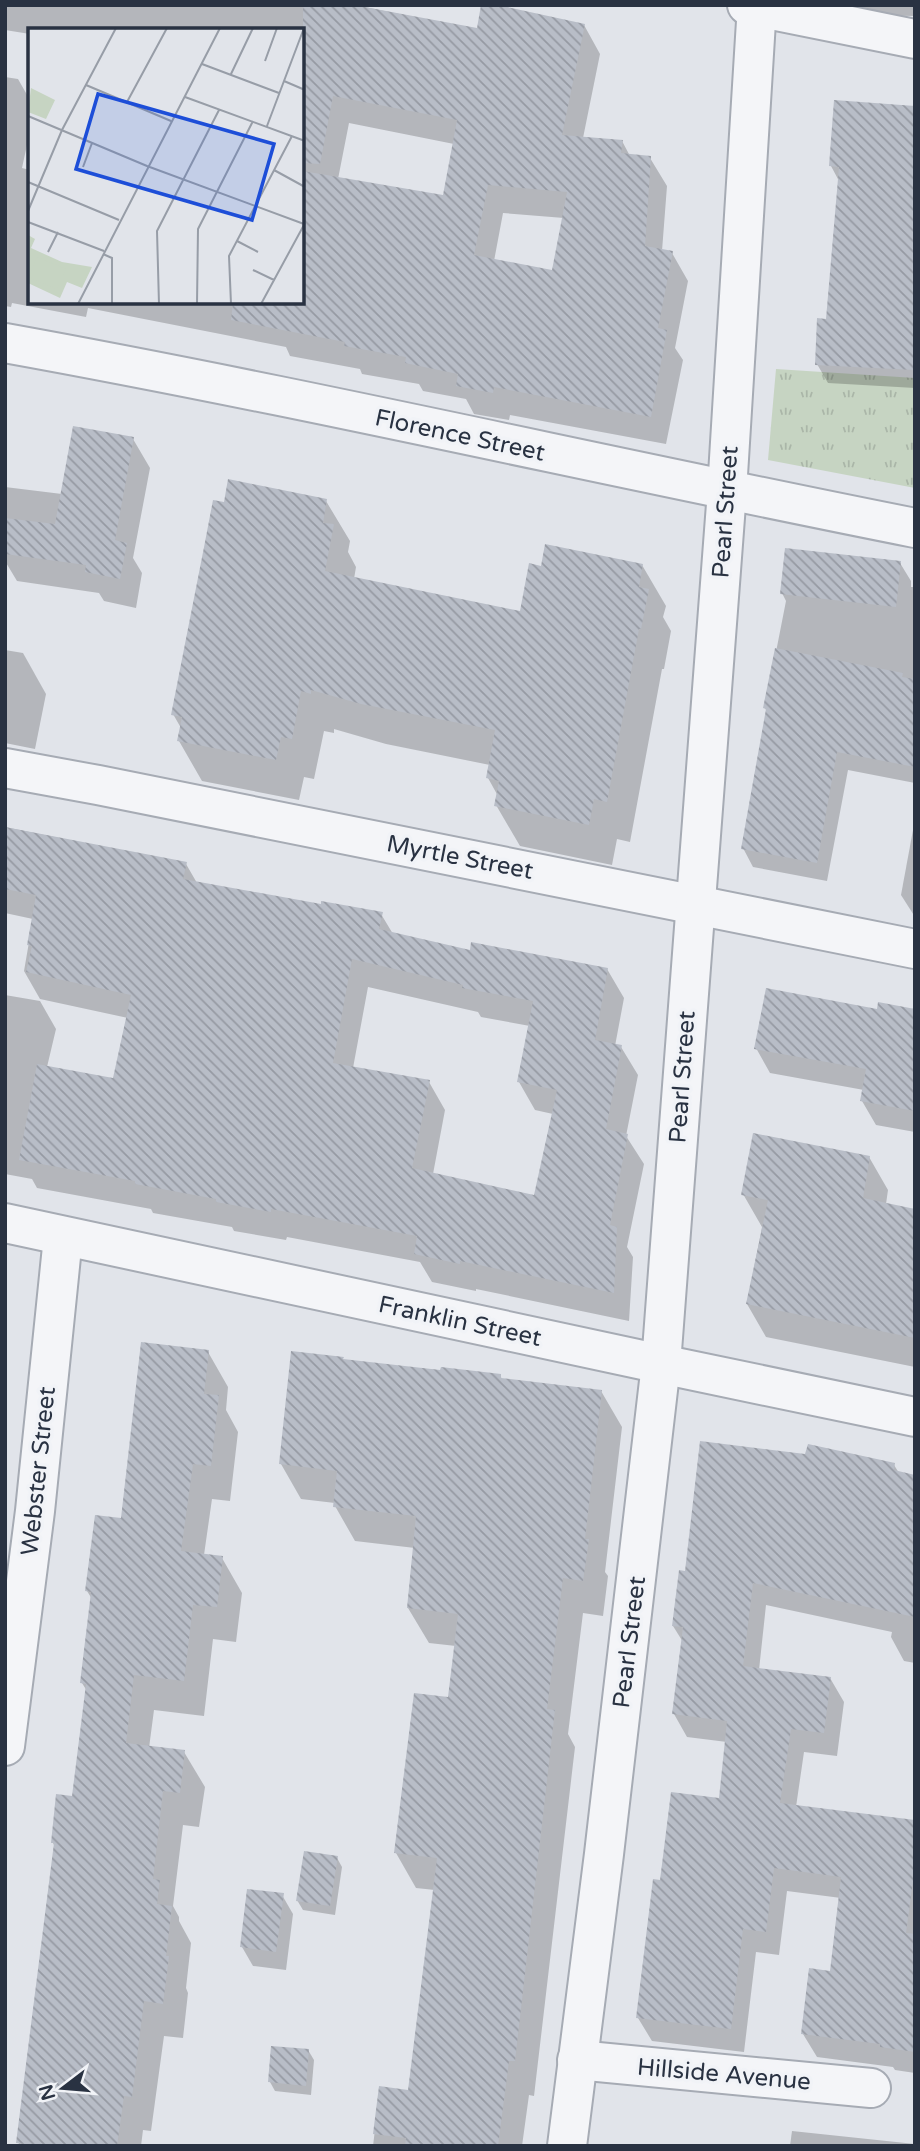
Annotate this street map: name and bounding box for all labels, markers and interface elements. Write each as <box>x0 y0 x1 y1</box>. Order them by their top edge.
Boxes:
inset map <box>28 28 304 304</box>
street label: Florence Street <box>372 403 548 468</box>
street label: Pearl Street <box>706 445 745 579</box>
street label: Myrtle Street <box>384 829 536 886</box>
street label: Pearl Street <box>663 1010 702 1144</box>
street label: Franklin Street <box>376 1290 544 1353</box>
street label: Webster Street <box>15 1385 62 1557</box>
street label: Pearl Street <box>607 1574 652 1710</box>
street label: Hillside Avenue <box>636 2052 812 2097</box>
north arrow <box>28 2053 98 2123</box>
text: N <box>35 2082 60 2103</box>

